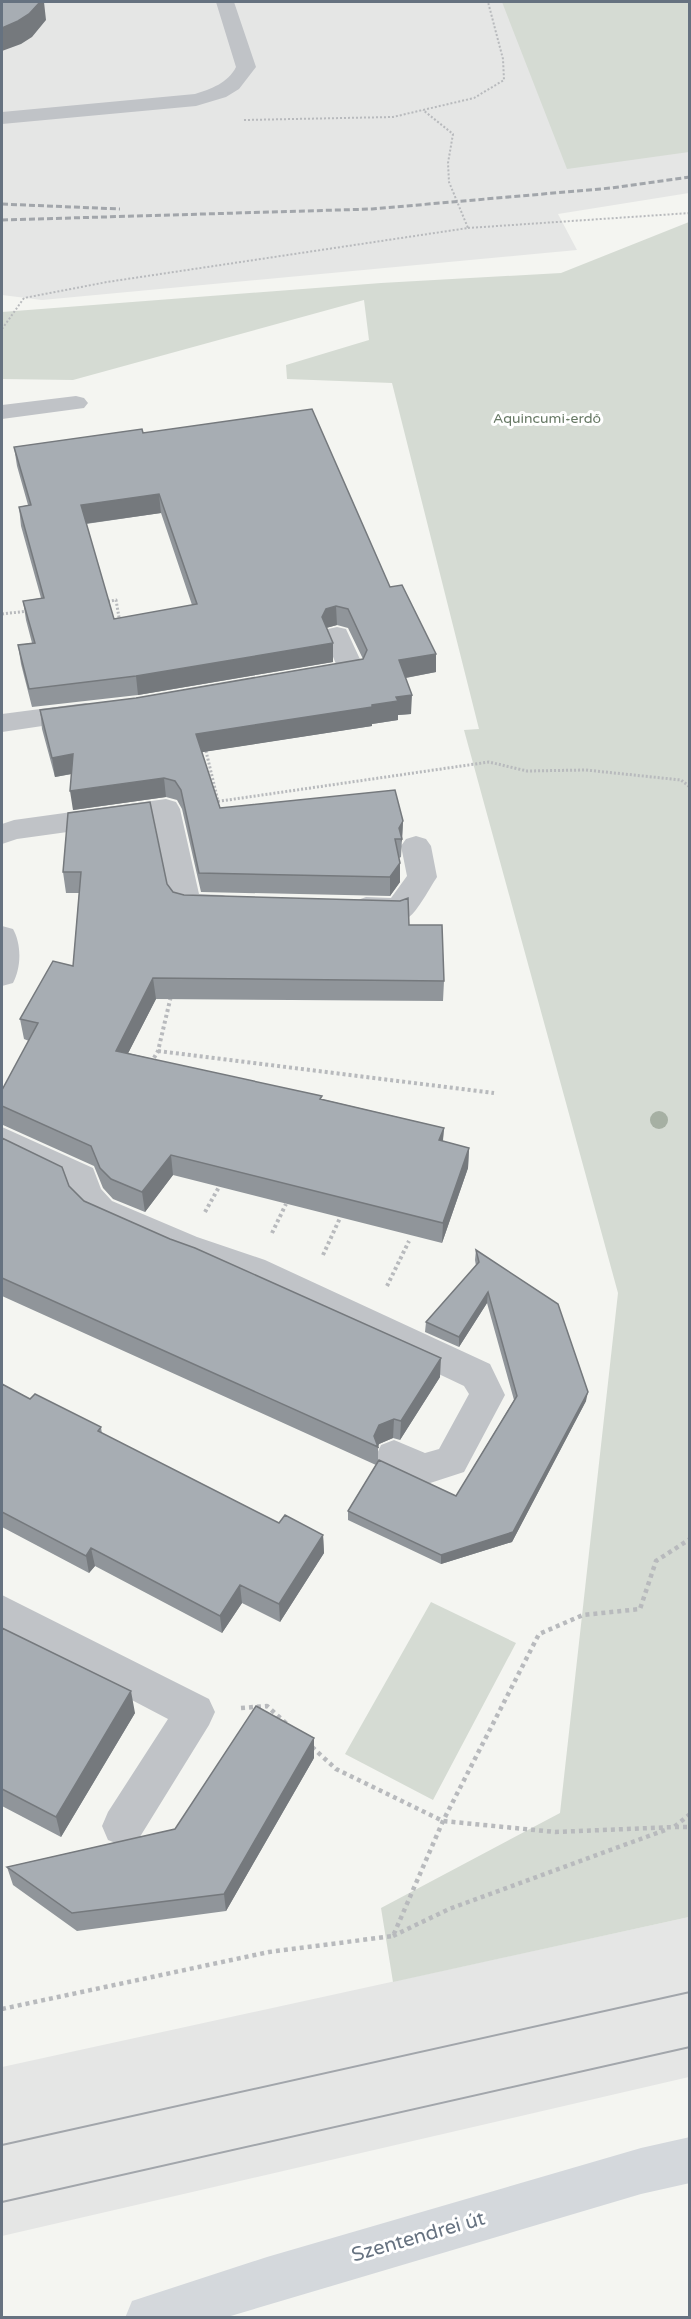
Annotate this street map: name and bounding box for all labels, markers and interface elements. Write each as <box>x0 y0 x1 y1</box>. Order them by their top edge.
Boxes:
park label: Aquincumi-erdő <box>493 410 601 427</box>
street label: Szentendrei út <box>349 2206 488 2267</box>

